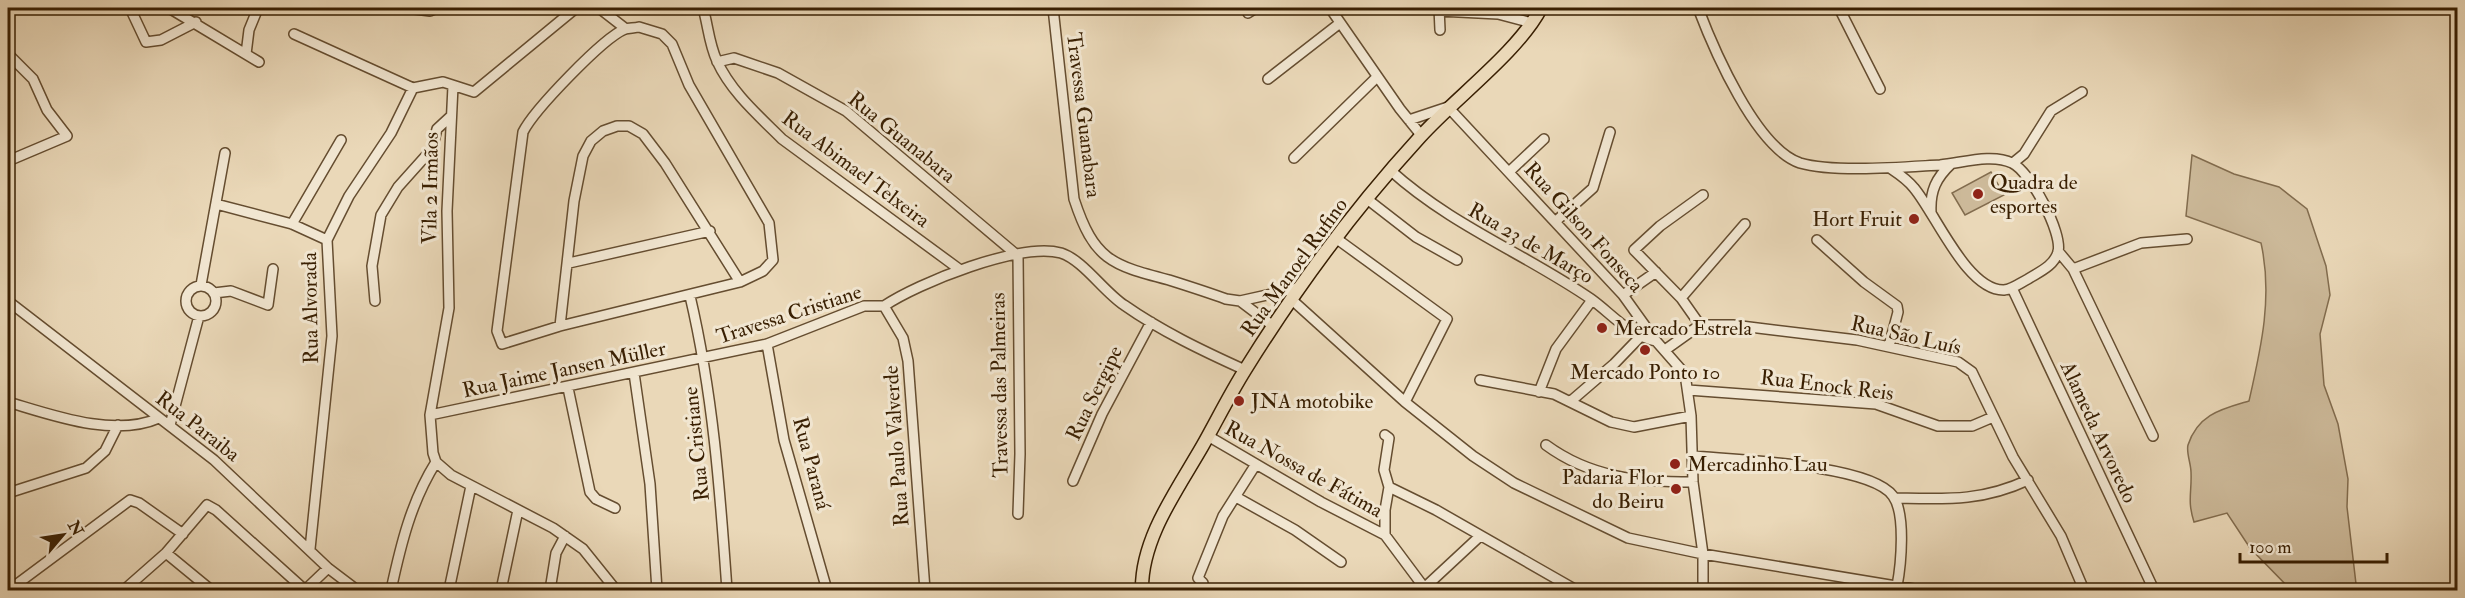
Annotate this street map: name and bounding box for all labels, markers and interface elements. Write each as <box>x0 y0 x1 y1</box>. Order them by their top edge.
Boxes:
street label: Travessa Guanabara <box>1060 31 1107 200</box>
street label: Rua Guanabara <box>842 86 961 189</box>
street label: Rua Abimael Telxeira <box>776 105 935 234</box>
street label: Vila 2 Irmãos <box>416 132 445 244</box>
street label: Rua Gilson Fonseca <box>1518 156 1650 299</box>
place label: Quadra de esportes <box>1990 169 2078 220</box>
marker: Quadra de esportes <box>1971 187 1985 201</box>
street label: Rua Manoel Rufino <box>1235 193 1354 342</box>
street label: Rua 23 de Março <box>1463 197 1598 290</box>
place label: Hort Fruit <box>1812 206 1902 233</box>
marker: Hort Fruit <box>1907 212 1921 226</box>
street label: Rua Alvorada <box>296 251 325 364</box>
street label: Travessa Cristiane <box>713 278 865 351</box>
street label: Travessa das Palmeiras <box>984 292 1015 478</box>
street label: Rua São Luís <box>1848 310 1964 361</box>
place label: Mercado Estrela <box>1614 315 1753 342</box>
marker: Mercado Estrela <box>1595 321 1609 335</box>
street label: Rua Jaime Jansen Müller <box>460 335 668 404</box>
street label: Rua Sergipe <box>1060 341 1129 445</box>
marker: Mercado Ponto 10 <box>1638 343 1652 357</box>
street label: Alameda Arvoredo <box>2054 356 2143 507</box>
place label: Mercado Ponto 10 <box>1570 359 1720 386</box>
street label: Rua Paulo Valverde <box>877 364 916 527</box>
street label: Rua Enock Reis <box>1759 364 1895 407</box>
street label: Rua Paraiba <box>150 385 246 468</box>
street label: Rua Cristiane <box>677 385 716 503</box>
place label: JNA motobike <box>1250 388 1373 415</box>
marker: JNA motobike <box>1232 394 1246 408</box>
street label: Rua Paraná <box>786 414 837 513</box>
street label: Rua Nossa de Fátima <box>1220 415 1388 524</box>
place label: Mercadinho Lau <box>1687 451 1828 478</box>
marker: Mercadinho Lau <box>1668 457 1682 471</box>
place label: Padaria Flor do Beiru <box>1562 464 1664 515</box>
marker: Padaria Flor do Beiru <box>1669 482 1683 496</box>
north arrow <box>33 505 93 565</box>
text: N <box>63 516 88 540</box>
scale bar <box>2240 526 2387 564</box>
text: 100 m <box>2249 536 2292 559</box>

